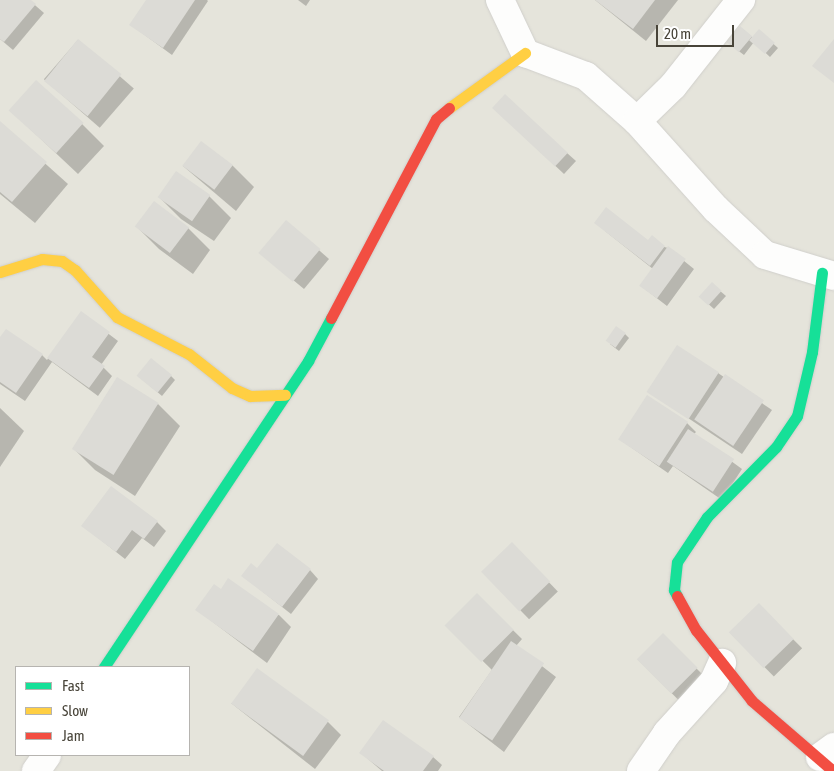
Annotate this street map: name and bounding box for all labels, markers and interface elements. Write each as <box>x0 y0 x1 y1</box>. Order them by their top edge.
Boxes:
scale bar <box>659 15 736 47</box>
text: 20 m <box>664 25 691 42</box>
legend <box>15 666 190 756</box>
text: Fast <box>62 677 84 694</box>
text: Slow <box>62 702 88 719</box>
text: Jam <box>62 727 85 744</box>

